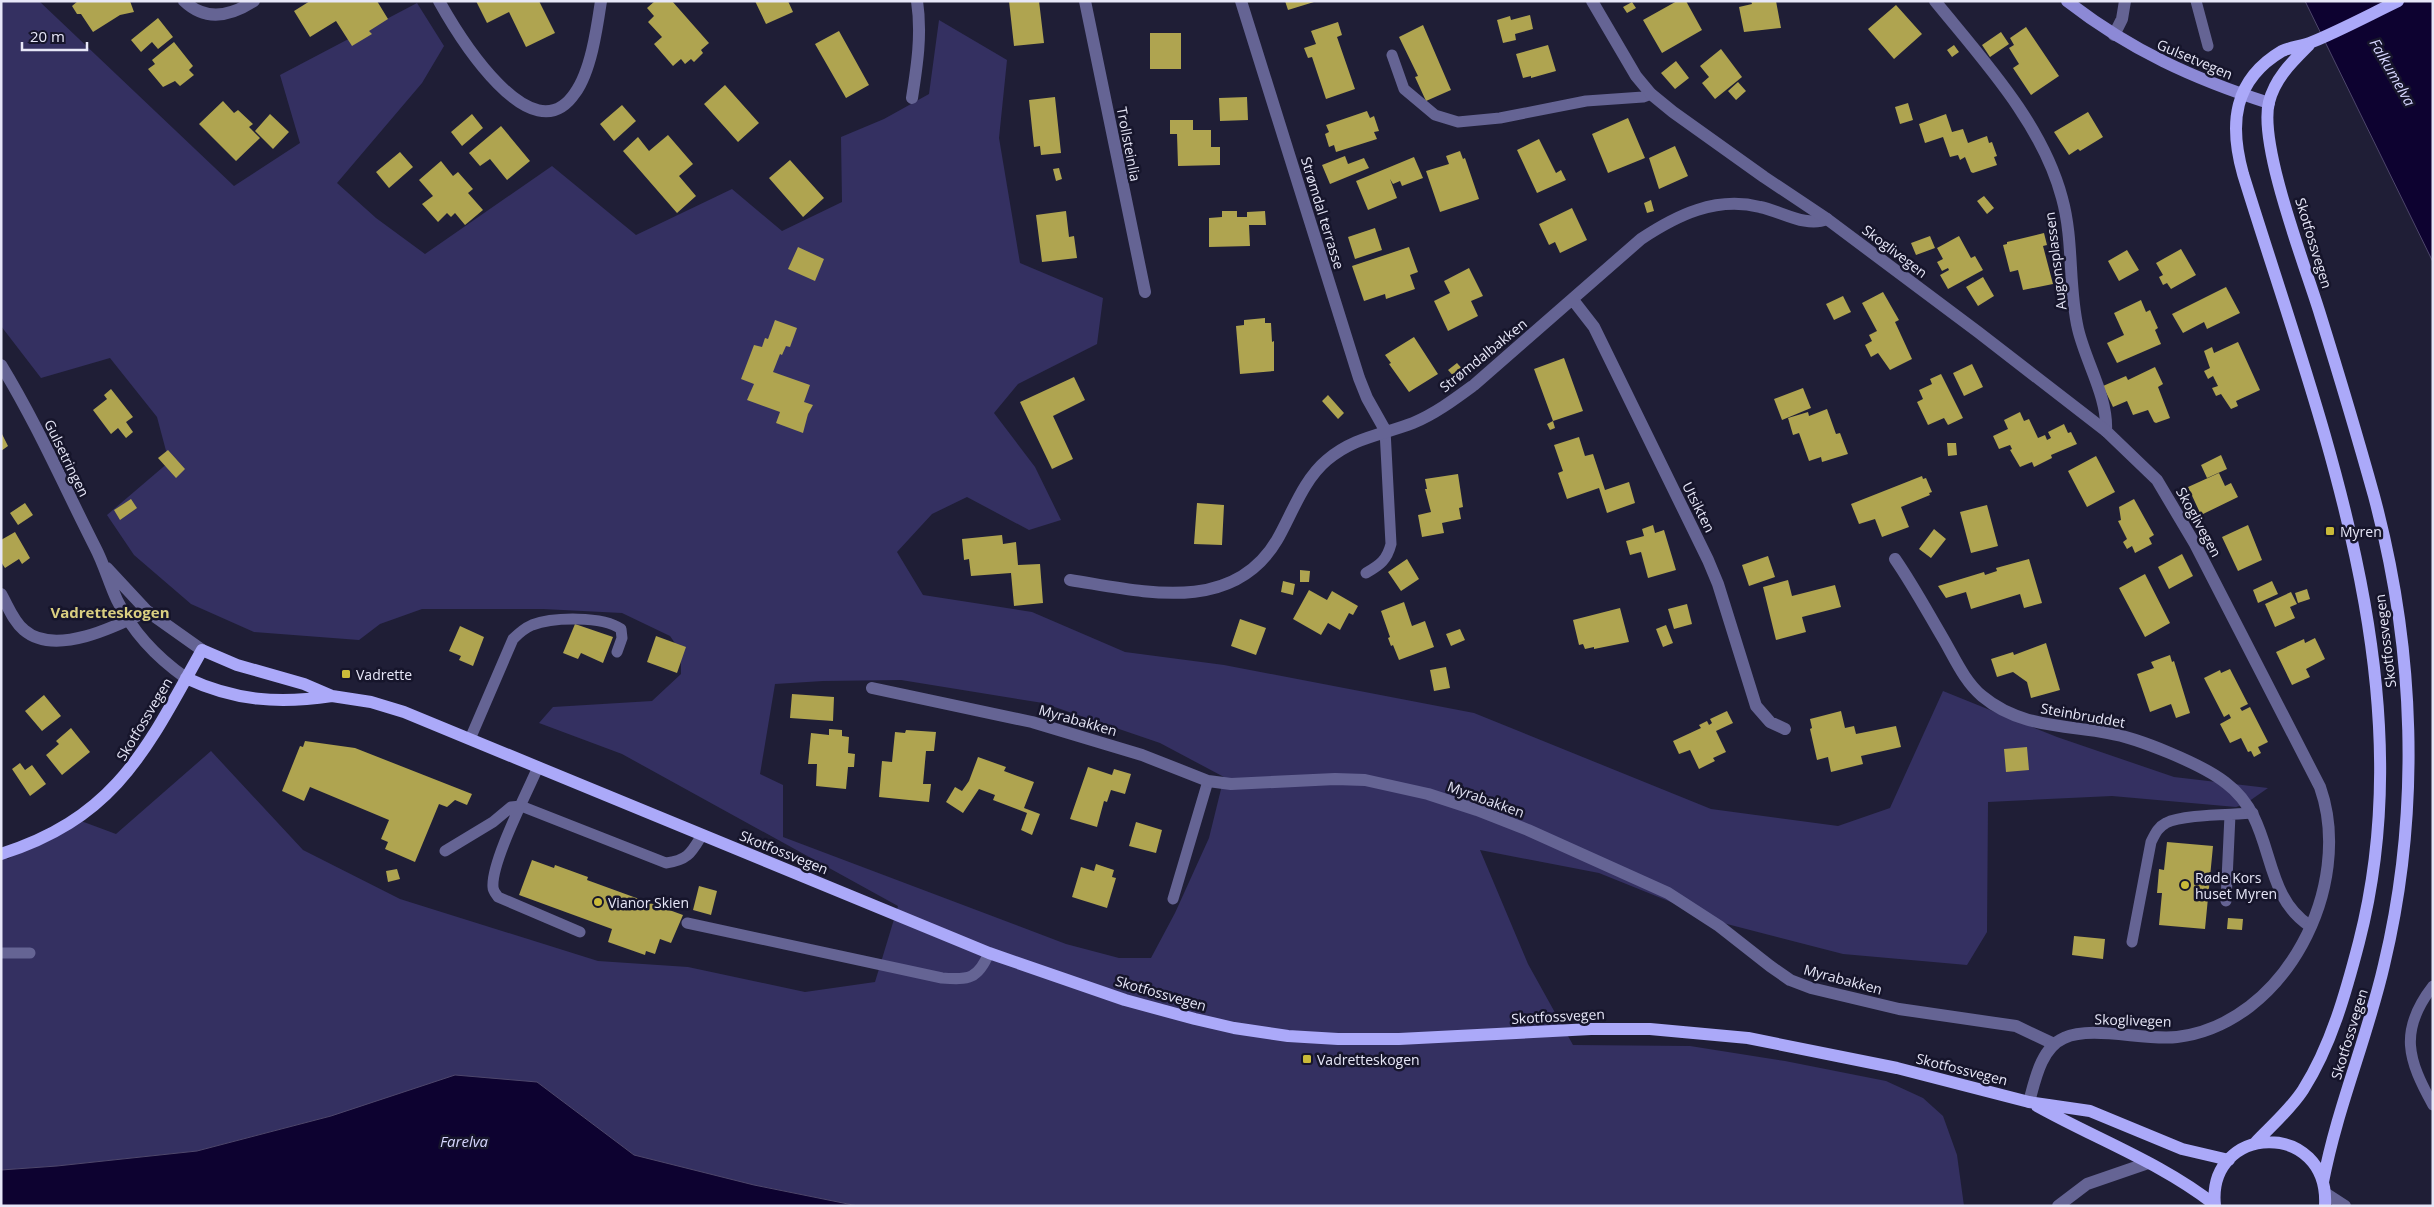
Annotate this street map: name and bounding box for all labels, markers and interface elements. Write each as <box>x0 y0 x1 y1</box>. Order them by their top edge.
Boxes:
scale bar <box>22 20 88 52</box>
text: 20 m <box>30 26 65 46</box>
street label: Gulsetvegen <box>2154 34 2236 84</box>
water label: Falkumelva <box>2366 34 2421 110</box>
street label: Trollsteinlia <box>1112 105 1146 183</box>
street label: Strømdal terrasse <box>1297 154 1349 272</box>
street label: Skotfossvegen <box>2291 195 2337 291</box>
street label: Augonsplassen <box>2040 211 2070 311</box>
street label: Skoglivegen <box>1859 220 1931 282</box>
street label: Strømdalbakken <box>1435 314 1531 396</box>
street label: Gulsetringen <box>40 416 94 500</box>
street label: Utsikten <box>1678 479 1720 535</box>
street label: Skoglivegen <box>2172 484 2226 560</box>
place label: Myren <box>2340 522 2382 541</box>
marker: Myren <box>2324 525 2336 537</box>
street label: Skotfossvegen <box>2370 593 2400 689</box>
district label: Vadretteskogen <box>50 602 170 622</box>
place label: Vadrette <box>356 665 412 684</box>
marker: Vadrette <box>340 668 352 680</box>
street label: Skotfossvegen <box>112 674 176 764</box>
street label: Steinbruddet <box>2039 698 2127 732</box>
street label: Myrabakken <box>1037 700 1119 740</box>
street label: Myrabakken <box>1445 776 1527 822</box>
street label: Skotfossvegen <box>737 826 831 878</box>
place label: Røde Kors huset Myren <box>2195 868 2277 903</box>
marker: Røde Kors huset Myren <box>2179 879 2191 891</box>
place label: Vianor Skien <box>608 893 689 912</box>
marker: Vianor Skien <box>592 896 604 908</box>
street label: Myrabakken <box>1802 959 1884 999</box>
street label: Skotfossvegen <box>1113 971 1209 1015</box>
street label: Skotfossvegen <box>2326 986 2372 1082</box>
street label: Skotfossvegen <box>1511 1004 1605 1028</box>
street label: Skoglivegen <box>2094 1009 2172 1031</box>
street label: Skotfossvegen <box>1914 1048 2010 1090</box>
place label: Vadretteskogen <box>1317 1050 1420 1069</box>
marker: Vadretteskogen <box>1301 1053 1313 1065</box>
water label: Farelva <box>440 1131 489 1151</box>

